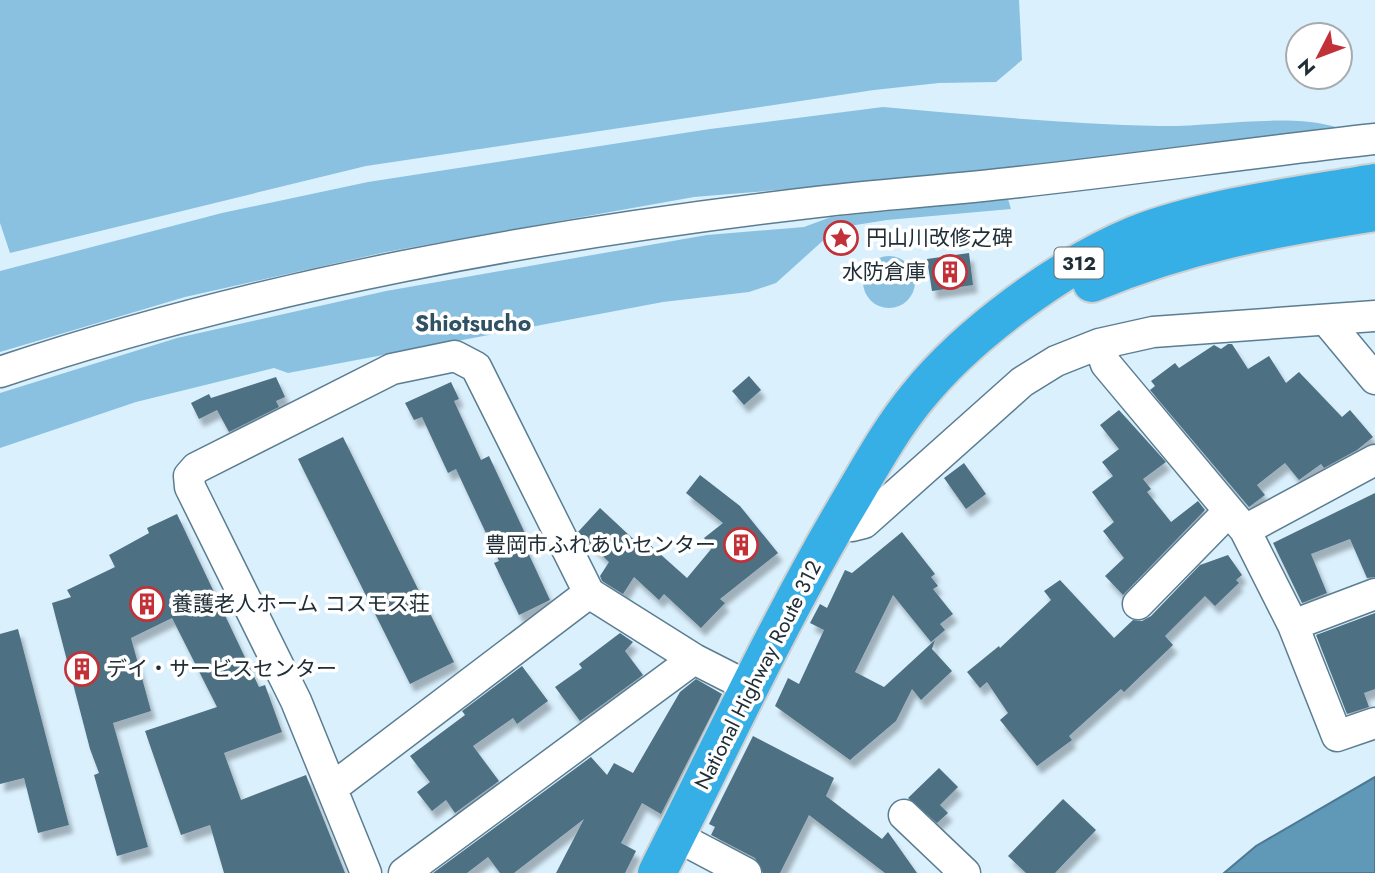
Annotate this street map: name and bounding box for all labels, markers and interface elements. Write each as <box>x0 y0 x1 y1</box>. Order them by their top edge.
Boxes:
north arrow <box>1284 21 1354 91</box>
text: N <box>1292 52 1322 82</box>
place icon: 円山川改修之碑 <box>822 219 860 257</box>
place label: 円山川改修之碑 <box>866 223 1013 253</box>
road number: 312 <box>1054 247 1104 278</box>
building icon: 水防倉庫 <box>931 253 969 291</box>
place label: 水防倉庫 <box>842 257 926 287</box>
district label: Shiotsucho <box>415 306 531 340</box>
building icon: 豊岡市ふれあいセンター <box>722 526 760 564</box>
place label: 豊岡市ふれあいセンター <box>485 530 716 560</box>
street label: National Highway Route 312 <box>687 555 829 795</box>
building icon: 養護老人ホーム コスモス荘 <box>128 585 166 623</box>
place label: 養護老人ホーム コスモス荘 <box>172 589 430 619</box>
building icon: デイ・サービスセンター <box>63 650 101 688</box>
place label: デイ・サービスセンター <box>106 654 337 684</box>

